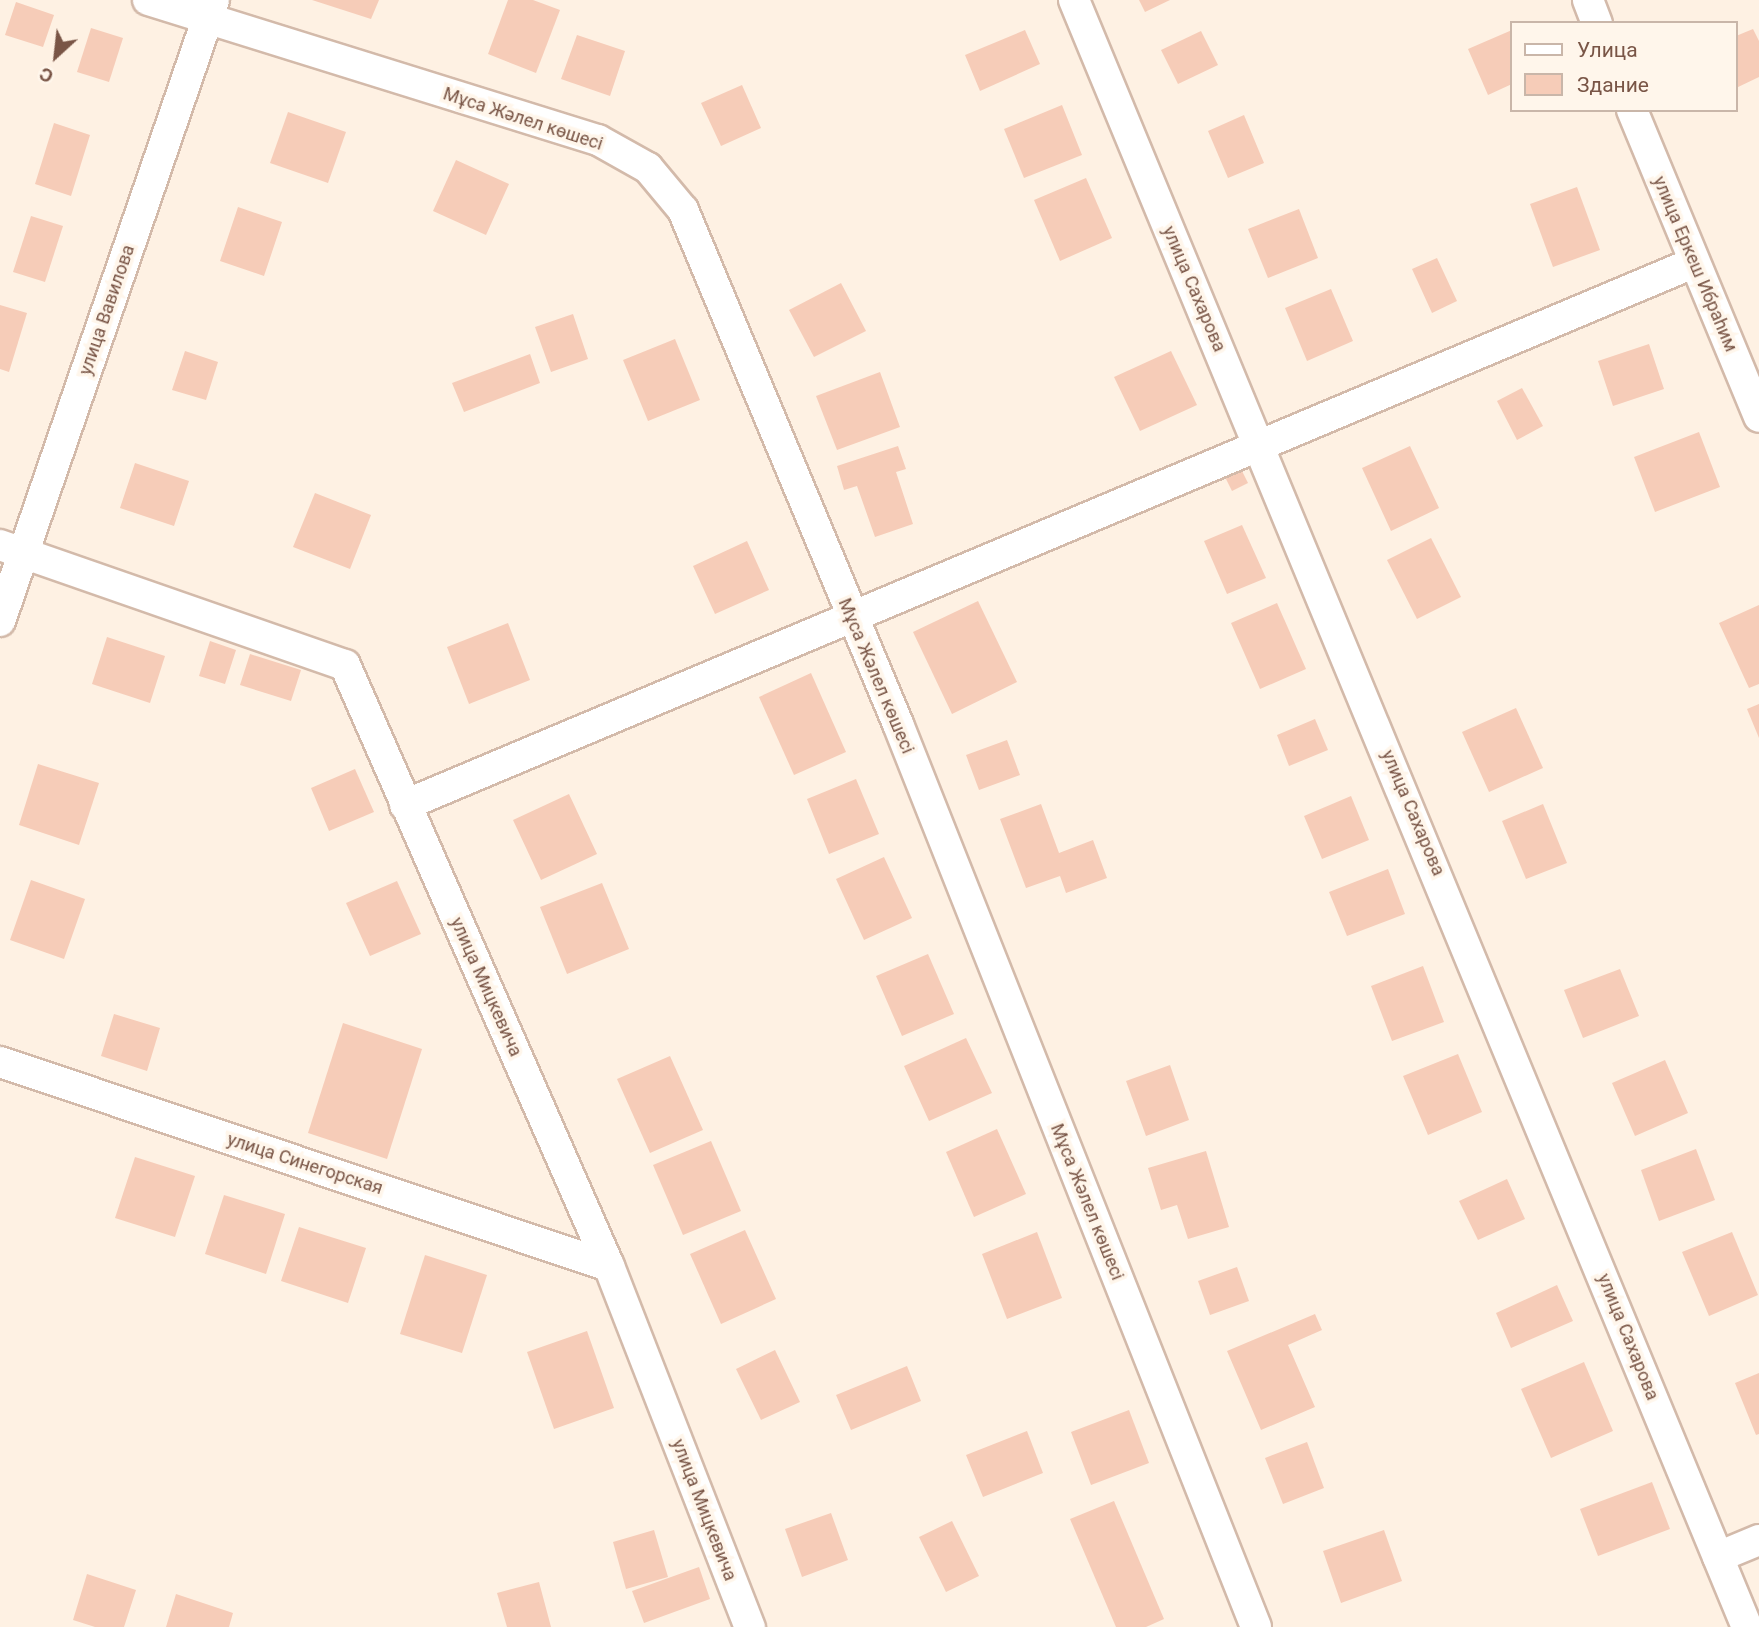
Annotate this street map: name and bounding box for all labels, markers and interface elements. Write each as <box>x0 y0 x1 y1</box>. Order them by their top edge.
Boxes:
north arrow <box>21 21 91 91</box>
legend <box>1510 21 1738 112</box>
text: Улица <box>1577 38 1638 62</box>
text: С <box>35 62 57 88</box>
text: Здание <box>1577 73 1649 97</box>
street label: Мұса Жәлел көшесі <box>440 83 606 155</box>
street label: улица Еркеш Ибраһим <box>1648 173 1742 355</box>
street label: улица Сахарова <box>1158 223 1230 355</box>
street label: улица Вавилова <box>75 242 139 378</box>
street label: Мұса Жәлел көшесі <box>834 595 918 757</box>
street label: улица Сахарова <box>1377 747 1449 879</box>
street label: улица Мицкевича <box>446 914 526 1060</box>
street label: Мұса Жәлел көшесі <box>1046 1121 1128 1283</box>
street label: улица Синегорская <box>224 1129 386 1199</box>
street label: улица Сахарова <box>1593 1271 1663 1403</box>
street label: улица Мицкевича <box>667 1436 741 1584</box>

